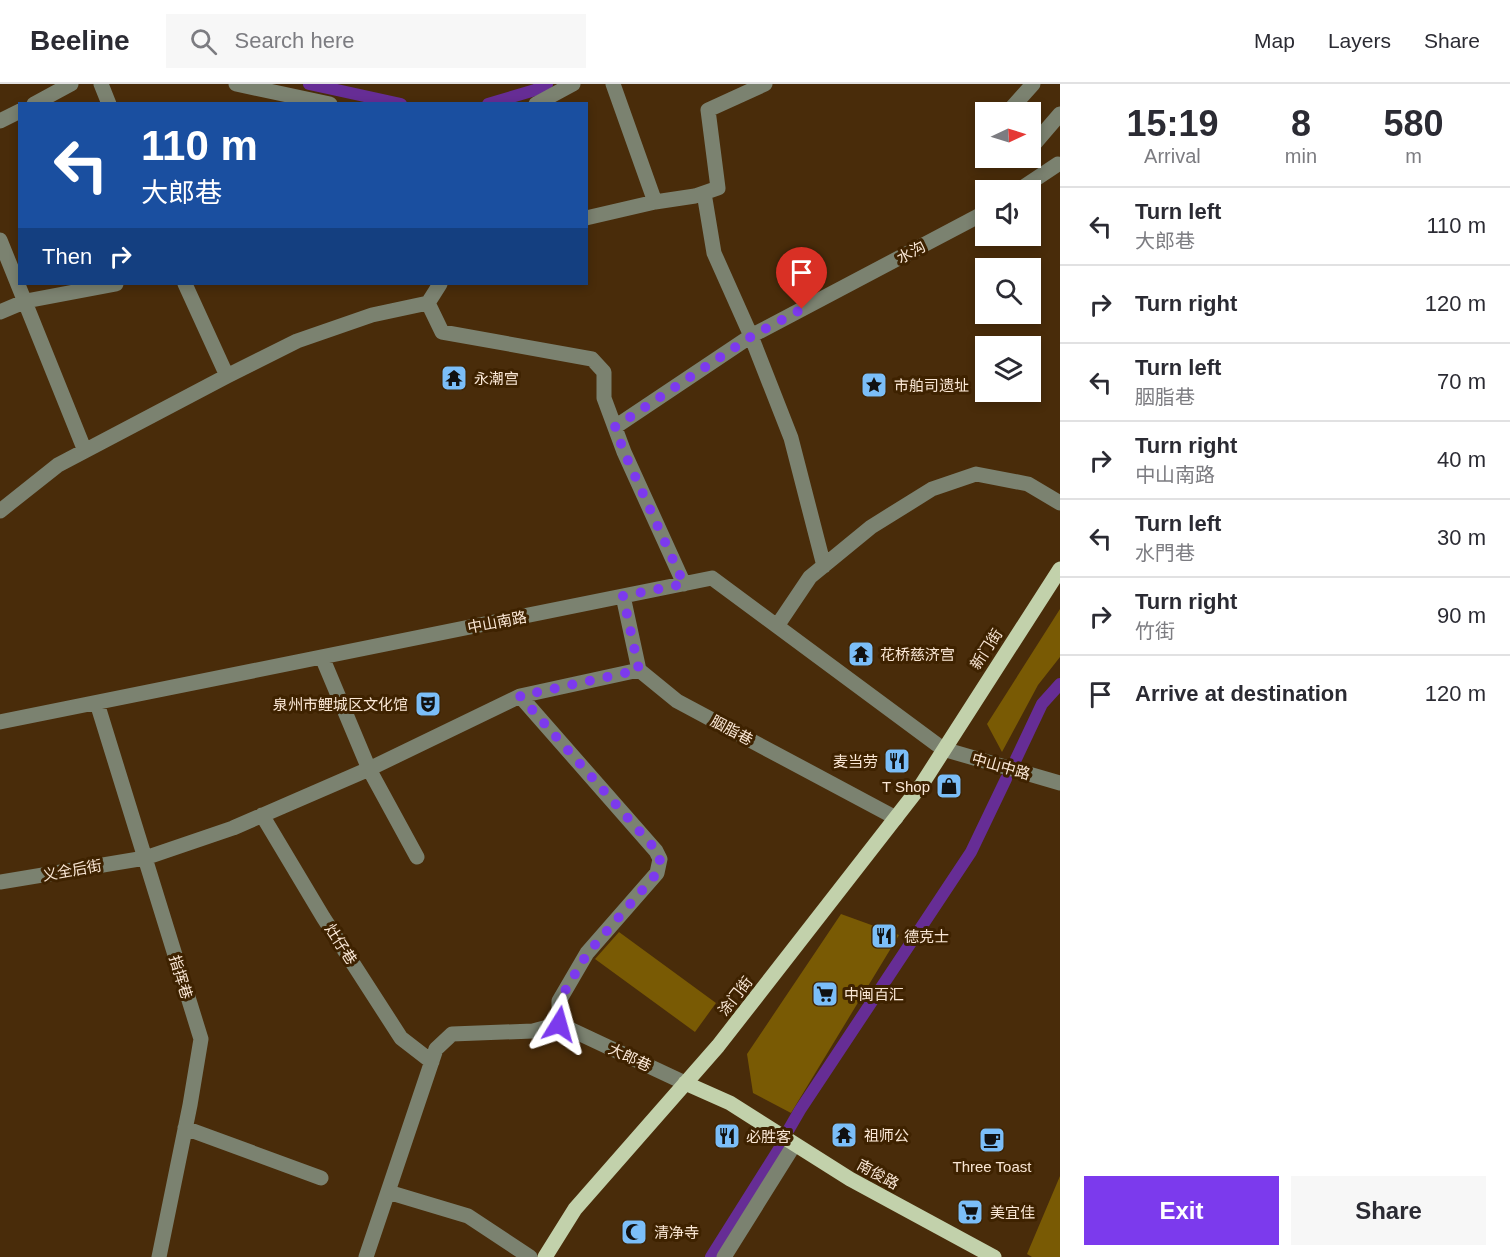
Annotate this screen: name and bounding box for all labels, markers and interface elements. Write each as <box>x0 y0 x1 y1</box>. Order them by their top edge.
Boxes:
search box <box>166 14 586 68</box>
text: Beeline <box>30 25 130 56</box>
icon: search <box>187 25 220 58</box>
text: Search here <box>235 28 354 53</box>
text: Map <box>1254 29 1295 52</box>
text: Layers <box>1328 29 1391 52</box>
text: Share <box>1424 29 1480 52</box>
north arrow <box>975 102 1041 168</box>
map controls <box>975 102 1041 402</box>
text: 15:19 <box>1126 103 1218 144</box>
text: 8 <box>1291 103 1311 144</box>
text: 580 <box>1383 103 1444 144</box>
text: 110 m <box>141 122 258 169</box>
icon: left <box>42 126 120 204</box>
text: Arrival <box>1144 145 1201 167</box>
text: min <box>1285 145 1317 167</box>
text: m <box>1405 145 1422 167</box>
text: 大郎巷 <box>141 178 222 208</box>
button: sound <box>975 180 1041 246</box>
text: Turn left <box>1135 199 1221 224</box>
icon: left <box>1084 210 1117 243</box>
text: 110 m <box>1426 213 1486 238</box>
text: 大郎巷 <box>1135 230 1195 252</box>
street label: 水沟 <box>894 237 928 267</box>
icon: right <box>104 240 137 273</box>
text: Then <box>42 244 92 269</box>
pin <box>776 247 827 309</box>
icon: arrive <box>785 256 818 289</box>
button: search <box>975 258 1041 324</box>
icon: right <box>1084 288 1117 321</box>
text: Turn right <box>1135 291 1237 316</box>
text: 120 m <box>1425 291 1486 316</box>
button: layers <box>975 336 1041 402</box>
text: Turn left <box>1135 355 1221 380</box>
temple icon: 永潮宫 <box>439 363 469 393</box>
icon: left <box>1084 366 1117 399</box>
text: 70 m <box>1437 369 1486 394</box>
place label: 永潮宫 <box>474 370 519 387</box>
place icon: 市舶司遗址 <box>859 370 889 400</box>
place label: 市舶司遗址 <box>894 377 969 394</box>
text: 胭脂巷 <box>1135 386 1195 408</box>
text: Turn right <box>1135 433 1237 458</box>
icon: right <box>1084 444 1117 477</box>
text: 40 m <box>1437 447 1486 472</box>
text: 中山南路 <box>1135 464 1215 486</box>
text: Turn left <box>1135 511 1221 536</box>
icon: left <box>1084 522 1117 555</box>
text: 30 m <box>1437 525 1486 550</box>
text: 水門巷 <box>1135 542 1195 564</box>
text: Turn right <box>1135 589 1237 614</box>
icon: right <box>1084 600 1117 633</box>
text: 90 m <box>1437 603 1486 628</box>
street label: 中山南路 <box>466 608 528 636</box>
text: 竹街 <box>1135 620 1175 642</box>
street label: 新门街 <box>967 625 1005 673</box>
temple icon: 花桥慈济宫 <box>846 639 876 669</box>
place label: 花桥慈济宫 <box>880 646 955 663</box>
icon: arrive <box>1084 678 1117 711</box>
text: Arrive at destination <box>1135 681 1348 706</box>
text: 120 m <box>1425 681 1486 706</box>
theatre icon: 泉州市鲤城区文化馆 <box>413 689 443 719</box>
place label: 泉州市鲤城区文化馆 <box>273 696 408 713</box>
street label: 胭脂巷 <box>708 712 756 748</box>
restaurant icon: 麦当劳 <box>882 746 912 776</box>
street label: 中山中路 <box>970 750 1032 782</box>
place label: 麦当劳 <box>833 753 878 770</box>
shop icon: T Shop <box>934 771 964 801</box>
place label: T Shop <box>882 778 930 795</box>
street label: 义全后街 <box>41 856 103 884</box>
street label: 灶仔巷 <box>322 920 360 968</box>
restaurant icon: 德克士 <box>869 921 899 951</box>
place label: 德克士 <box>904 928 949 945</box>
street label: 指挥巷 <box>166 953 196 1001</box>
street label: 涂门街 <box>714 973 756 1019</box>
supermarket icon: 中闽百汇 <box>810 979 840 1009</box>
place label: 中闽百汇 <box>844 986 904 1003</box>
position arrow <box>527 992 591 1056</box>
street label: 大郎巷 <box>606 1040 654 1074</box>
temple icon: 祖师公 <box>829 1120 859 1150</box>
restaurant icon: 必胜客 <box>712 1121 742 1151</box>
cafe icon: Three Toast <box>977 1125 1007 1155</box>
place label: 祖师公 <box>864 1127 909 1144</box>
place label: 必胜客 <box>746 1128 791 1145</box>
street label: 南俊路 <box>854 1156 902 1192</box>
place label: Three Toast <box>953 1158 1032 1175</box>
button: Exit <box>1084 1176 1279 1245</box>
button: Share <box>1291 1176 1486 1245</box>
supermarket icon: 美宜佳 <box>955 1197 985 1227</box>
place label: 美宜佳 <box>990 1204 1035 1221</box>
mosque icon: 清净寺 <box>619 1217 649 1247</box>
place label: 清净寺 <box>654 1224 699 1241</box>

